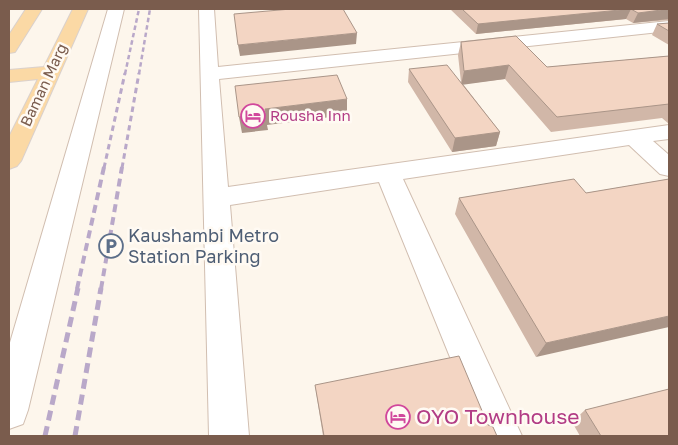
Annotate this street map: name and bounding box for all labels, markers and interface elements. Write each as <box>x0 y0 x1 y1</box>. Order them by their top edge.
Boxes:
street label: Baman Marg <box>16 40 70 129</box>
hotel icon: Rousha Inn <box>240 103 266 129</box>
place label: Rousha Inn <box>270 106 351 124</box>
place label: Kaushambi Metro Station Parking <box>128 224 279 267</box>
parking icon: Kaushambi Metro Station Parking <box>98 233 124 259</box>
place label: OYO Townhouse <box>416 403 579 429</box>
hotel icon: OYO Townhouse <box>385 404 411 430</box>

